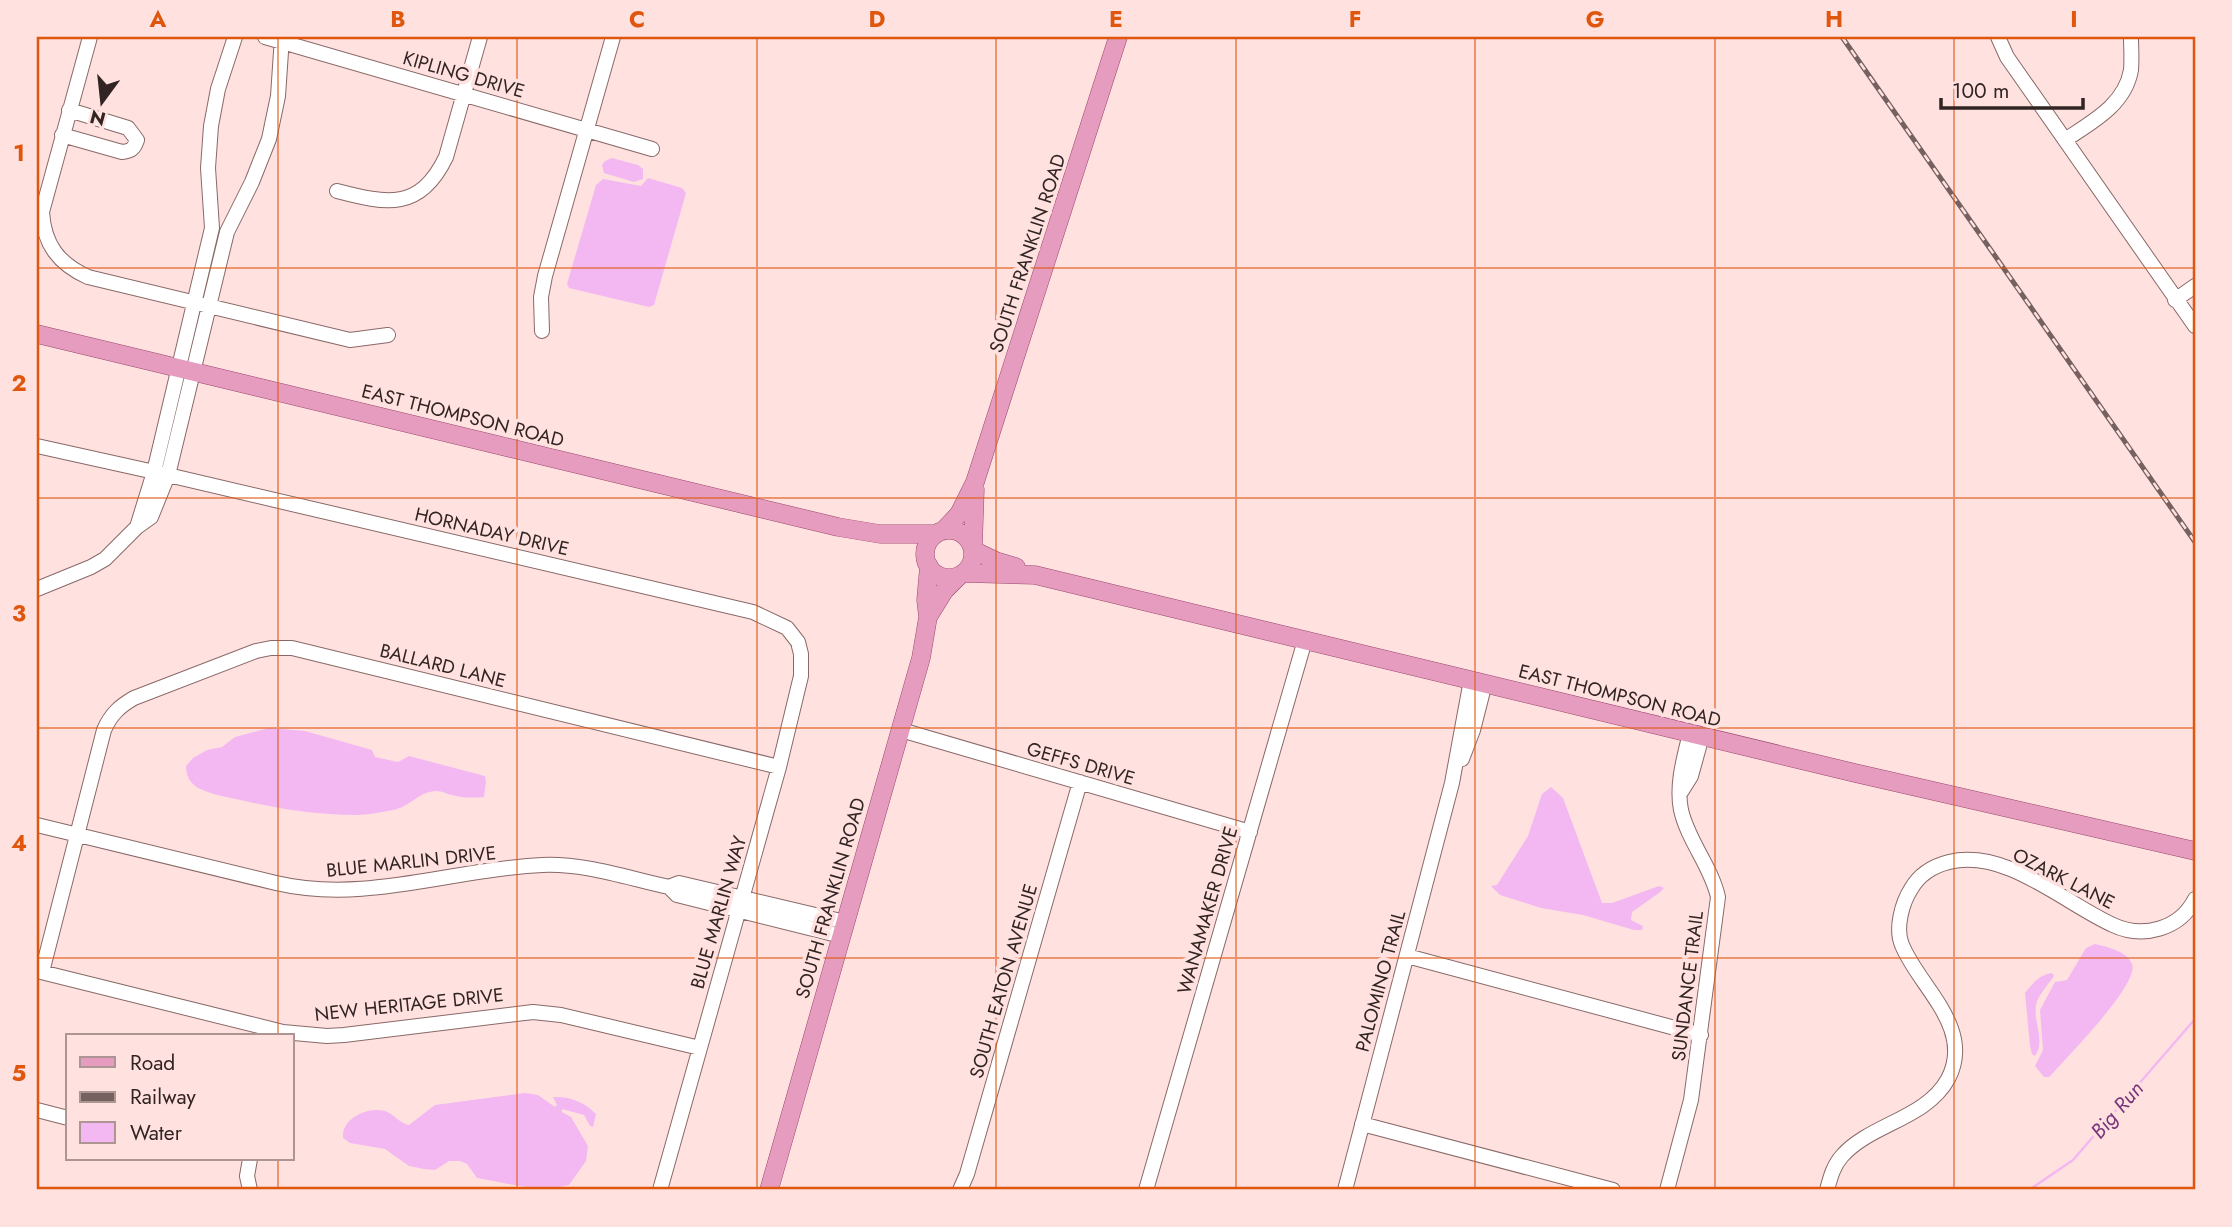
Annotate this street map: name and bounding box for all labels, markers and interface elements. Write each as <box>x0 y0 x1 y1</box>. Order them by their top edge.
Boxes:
text: A <box>149 2 167 36</box>
text: B <box>390 2 406 36</box>
text: C <box>629 2 645 36</box>
text: D <box>869 2 886 36</box>
text: E <box>1109 2 1123 36</box>
text: F <box>1349 2 1361 36</box>
text: G <box>1586 2 1604 36</box>
text: H <box>1825 2 1843 36</box>
text: I <box>2070 2 2078 36</box>
street label: KIPLING DRIVE <box>400 44 528 105</box>
north arrow <box>66 66 136 136</box>
scale bar <box>1941 66 2083 110</box>
text: 100 m <box>1952 76 2009 106</box>
text: N <box>87 103 109 133</box>
text: 1 <box>13 136 25 170</box>
street label: SOUTH FRANKLIN ROAD <box>983 150 1072 356</box>
text: 2 <box>11 366 27 400</box>
street label: EAST THOMPSON ROAD <box>359 377 567 454</box>
street label: HORNADAY DRIVE <box>412 501 572 562</box>
text: 3 <box>12 596 26 630</box>
street label: BALLARD LANE <box>377 637 509 694</box>
street label: EAST THOMPSON ROAD <box>1516 657 1724 734</box>
street label: GEFFS DRIVE <box>1024 735 1138 792</box>
street label: SOUTH FRANKLIN ROAD <box>789 794 872 1002</box>
street label: WANAMAKER DRIVE <box>1171 823 1244 997</box>
text: 4 <box>11 826 27 860</box>
street label: BLUE MARLIN WAY <box>684 832 753 992</box>
street label: BLUE MARLIN DRIVE <box>325 839 497 884</box>
street label: OZARK LANE <box>2008 841 2119 916</box>
street label: SOUTH EATON AVENUE <box>963 881 1044 1082</box>
street label: PALOMINO TRAIL <box>1349 907 1412 1055</box>
street label: SUNDANCE TRAIL <box>1665 909 1710 1063</box>
street label: NEW HERITAGE DRIVE <box>313 981 505 1028</box>
legend <box>66 1034 294 1160</box>
text: Road <box>130 1048 175 1078</box>
text: 5 <box>12 1056 26 1090</box>
water label: Big Run <box>2084 1075 2150 1145</box>
text: Railway <box>130 1082 196 1112</box>
text: Water <box>130 1118 183 1148</box>

